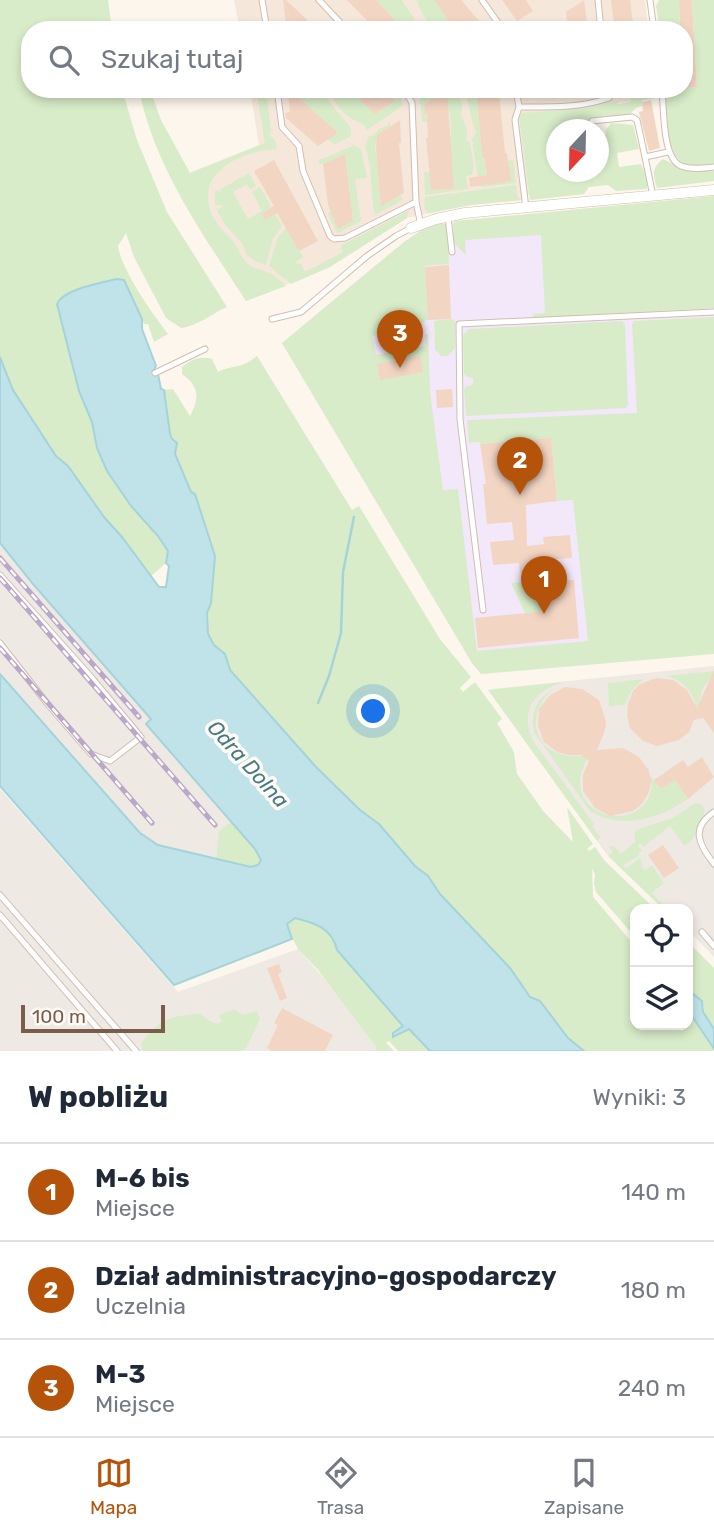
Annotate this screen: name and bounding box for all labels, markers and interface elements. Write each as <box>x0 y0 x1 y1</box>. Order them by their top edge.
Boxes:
search box <box>21 21 693 98</box>
icon: search <box>45 41 83 79</box>
text: Szukaj tutaj <box>101 44 243 75</box>
north arrow <box>546 119 609 182</box>
pin: 3 <box>377 310 423 368</box>
pin: 2 <box>497 437 543 495</box>
pin: 1 <box>521 556 567 614</box>
your location <box>356 694 390 728</box>
water label: Odra Dolna <box>203 715 294 812</box>
map controls <box>630 904 693 1030</box>
button: locate <box>630 904 693 967</box>
button: layers <box>630 967 693 1030</box>
scale bar <box>21 1002 164 1034</box>
text: 100 m <box>32 1005 86 1028</box>
text: W pobliżu <box>28 1079 168 1115</box>
text: Wyniki: 3 <box>593 1083 686 1111</box>
text: M-6 bis <box>95 1163 190 1194</box>
text: 1 <box>45 1178 57 1206</box>
text: 140 m <box>621 1178 686 1206</box>
text: Miejsce <box>95 1194 175 1222</box>
text: Dział administracyjno-gospodarczy <box>95 1261 557 1292</box>
text: 2 <box>44 1276 58 1304</box>
text: 180 m <box>621 1276 686 1304</box>
text: Uczelnia <box>95 1292 186 1320</box>
text: M-3 <box>95 1359 146 1390</box>
text: 3 <box>43 1374 59 1402</box>
text: 240 m <box>618 1374 686 1402</box>
text: Miejsce <box>95 1390 175 1418</box>
tab: Mapa <box>90 1454 137 1519</box>
tab: Trasa <box>317 1454 364 1519</box>
tab: Zapisane <box>544 1454 624 1519</box>

